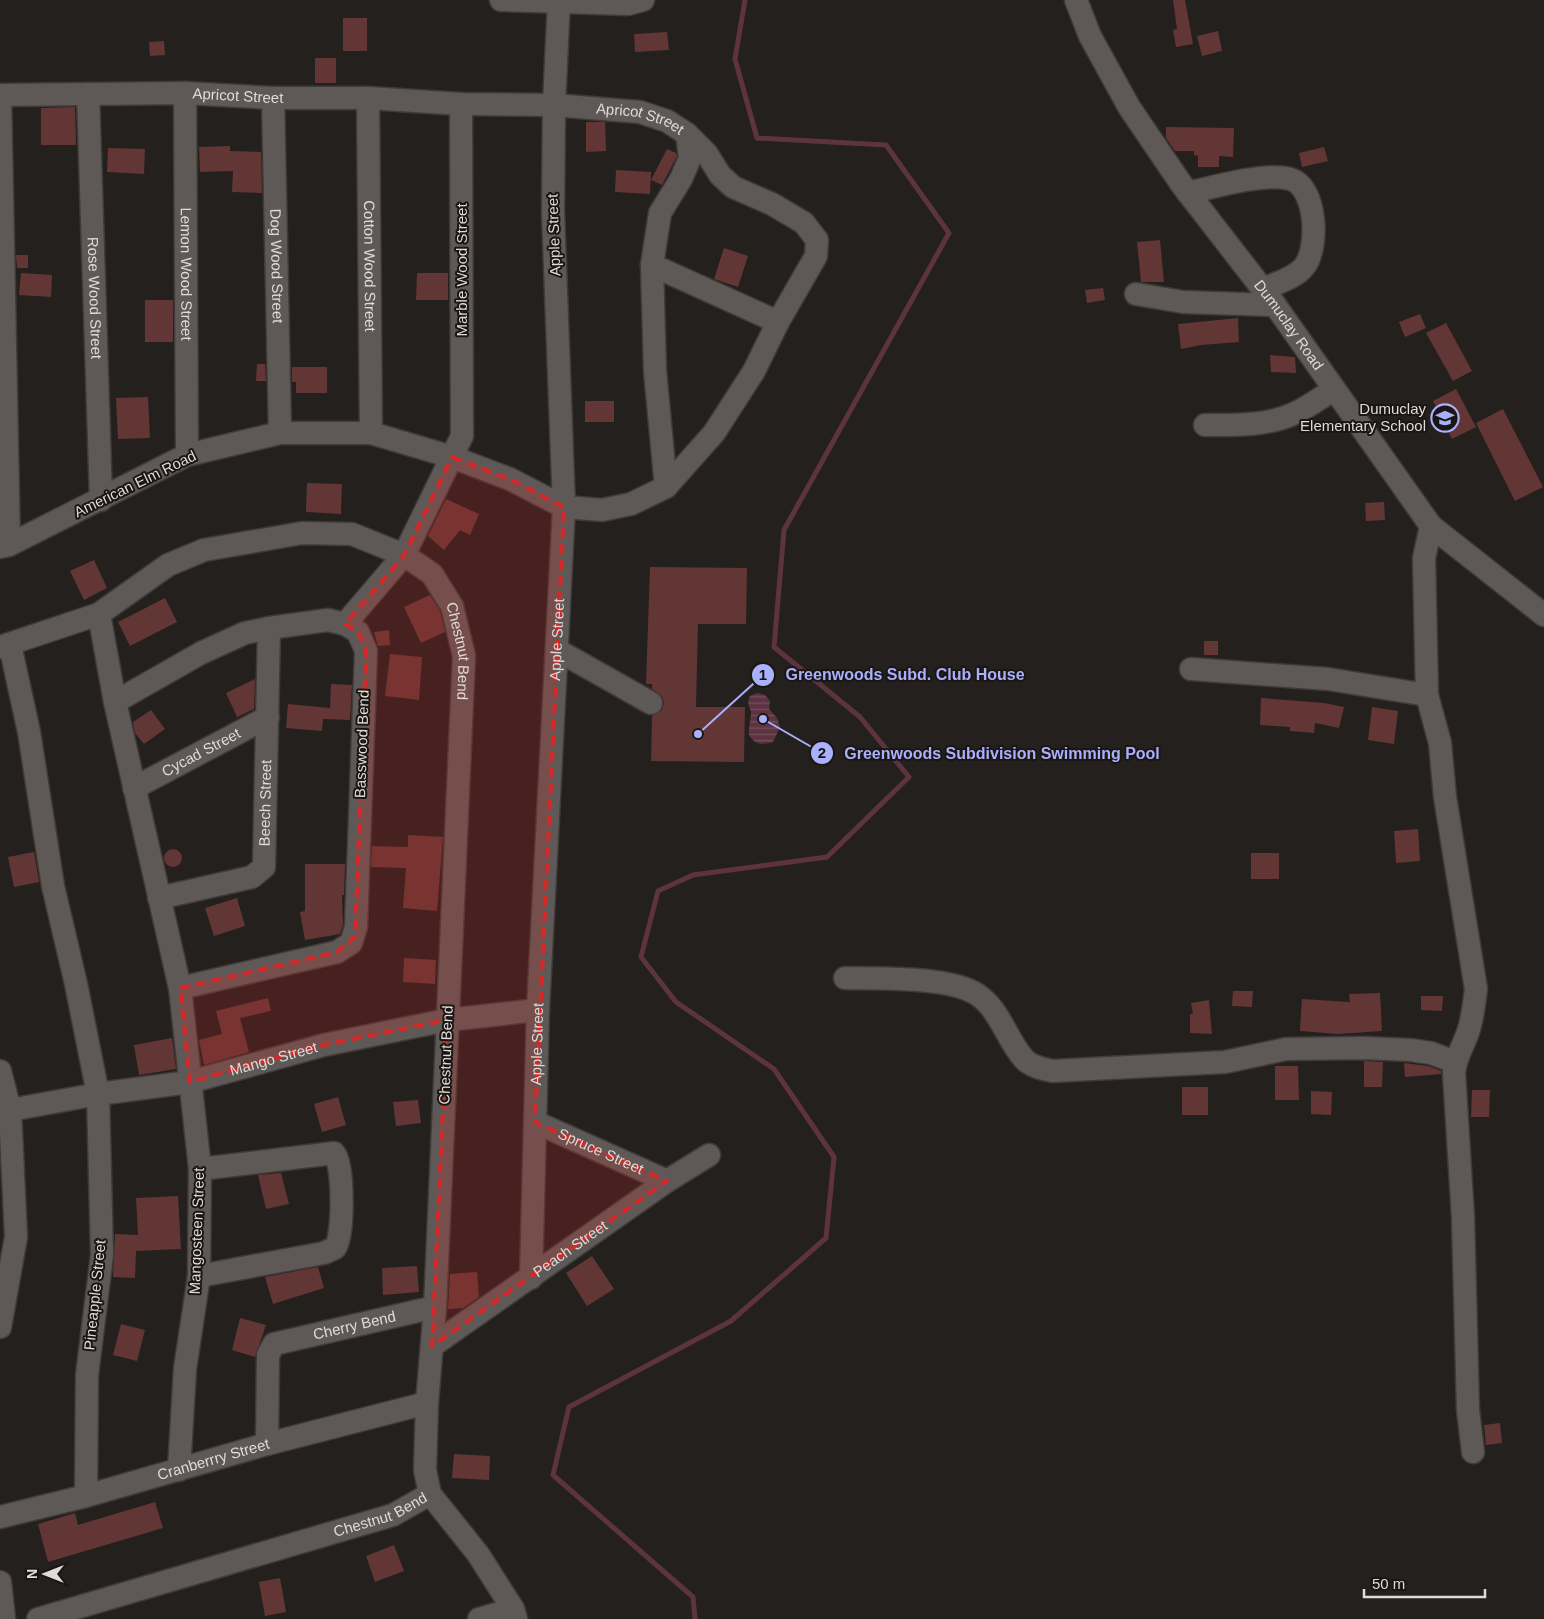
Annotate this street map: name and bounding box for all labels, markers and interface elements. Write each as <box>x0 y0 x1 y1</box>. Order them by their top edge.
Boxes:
street label: Apricot Street <box>192 84 284 106</box>
street label: Apricot Street <box>595 99 688 138</box>
street label: Apple Street <box>544 193 563 277</box>
street label: Cotton Wood Street <box>361 200 379 333</box>
street label: Marble Wood Street <box>453 203 470 337</box>
street label: Lemon Wood Street <box>178 207 195 341</box>
street label: Dog Wood Street <box>267 208 287 324</box>
street label: Rose Wood Street <box>85 236 106 360</box>
street label: Dumuclay Road <box>1251 276 1327 373</box>
place label: Dumuclay Elementary School <box>1300 400 1426 434</box>
school or university icon: Dumuclay Elementary School <box>1430 403 1460 433</box>
street label: American Elm Road <box>71 447 198 520</box>
street label: Apple Street <box>546 597 567 681</box>
street label: Chestnut Bend <box>443 600 473 700</box>
callout: Greenwoods Subd. Club House <box>751 659 1035 690</box>
text: 1 <box>759 666 767 683</box>
text: Greenwoods Subd. Club House <box>785 666 1025 683</box>
street label: Basswood Bend <box>351 690 372 798</box>
street label: Cycad Street <box>159 724 244 780</box>
callout: Greenwoods Subdivision Swimming Pool <box>810 737 1170 768</box>
text: 2 <box>818 744 826 761</box>
text: Greenwoods Subdivision Swimming Pool <box>844 745 1160 762</box>
street label: Beech Street <box>255 759 274 847</box>
street label: Apple Street <box>527 1002 546 1086</box>
street label: Chestnut Bend <box>435 1005 456 1105</box>
street label: Mango Street <box>228 1038 320 1079</box>
street label: Spruce Street <box>556 1124 647 1178</box>
street label: Mangosteen Street <box>186 1167 207 1295</box>
street label: Peach Street <box>530 1216 611 1280</box>
street label: Pineapple Street <box>80 1238 109 1351</box>
street label: Cherry Bend <box>311 1307 397 1343</box>
street label: Cranberrry Street <box>155 1435 272 1483</box>
street label: Chestnut Bend <box>331 1489 430 1540</box>
north arrow <box>20 1549 70 1599</box>
scale bar <box>1364 1566 1485 1598</box>
text: N <box>24 1569 40 1579</box>
text: 50 m <box>1372 1575 1405 1592</box>

